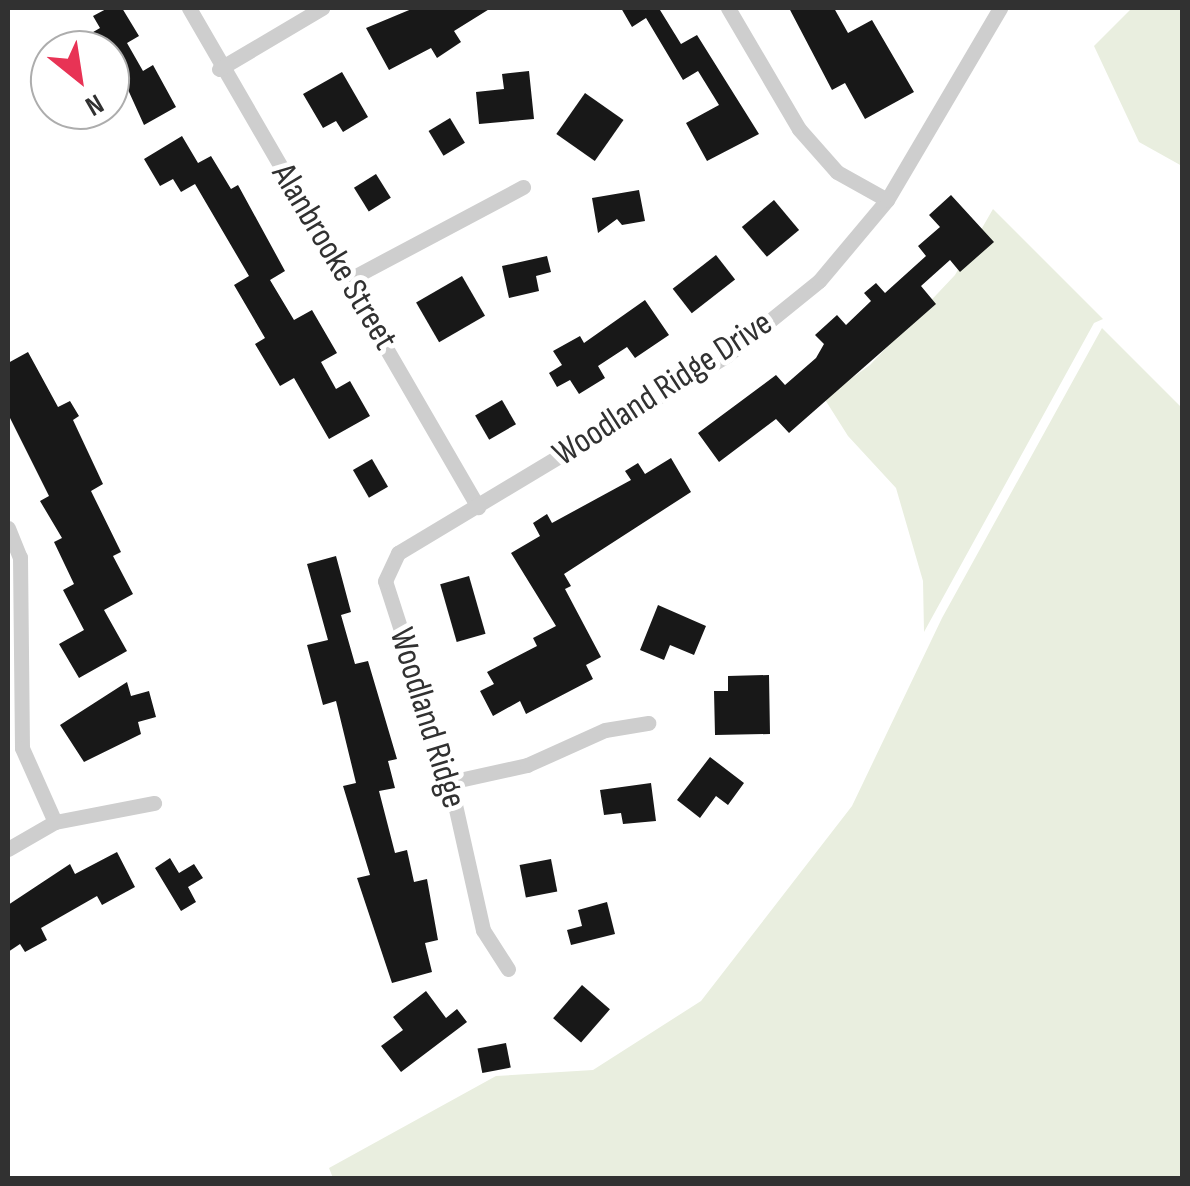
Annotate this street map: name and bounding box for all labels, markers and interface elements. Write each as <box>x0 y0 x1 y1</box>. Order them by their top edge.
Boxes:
north arrow <box>30 30 130 130</box>
text: N <box>80 87 109 123</box>
street label: Alanbrooke Street <box>262 156 406 358</box>
street label: Woodland Ridge Drive <box>546 303 780 475</box>
street label: Woodland Ridge <box>380 623 474 813</box>

